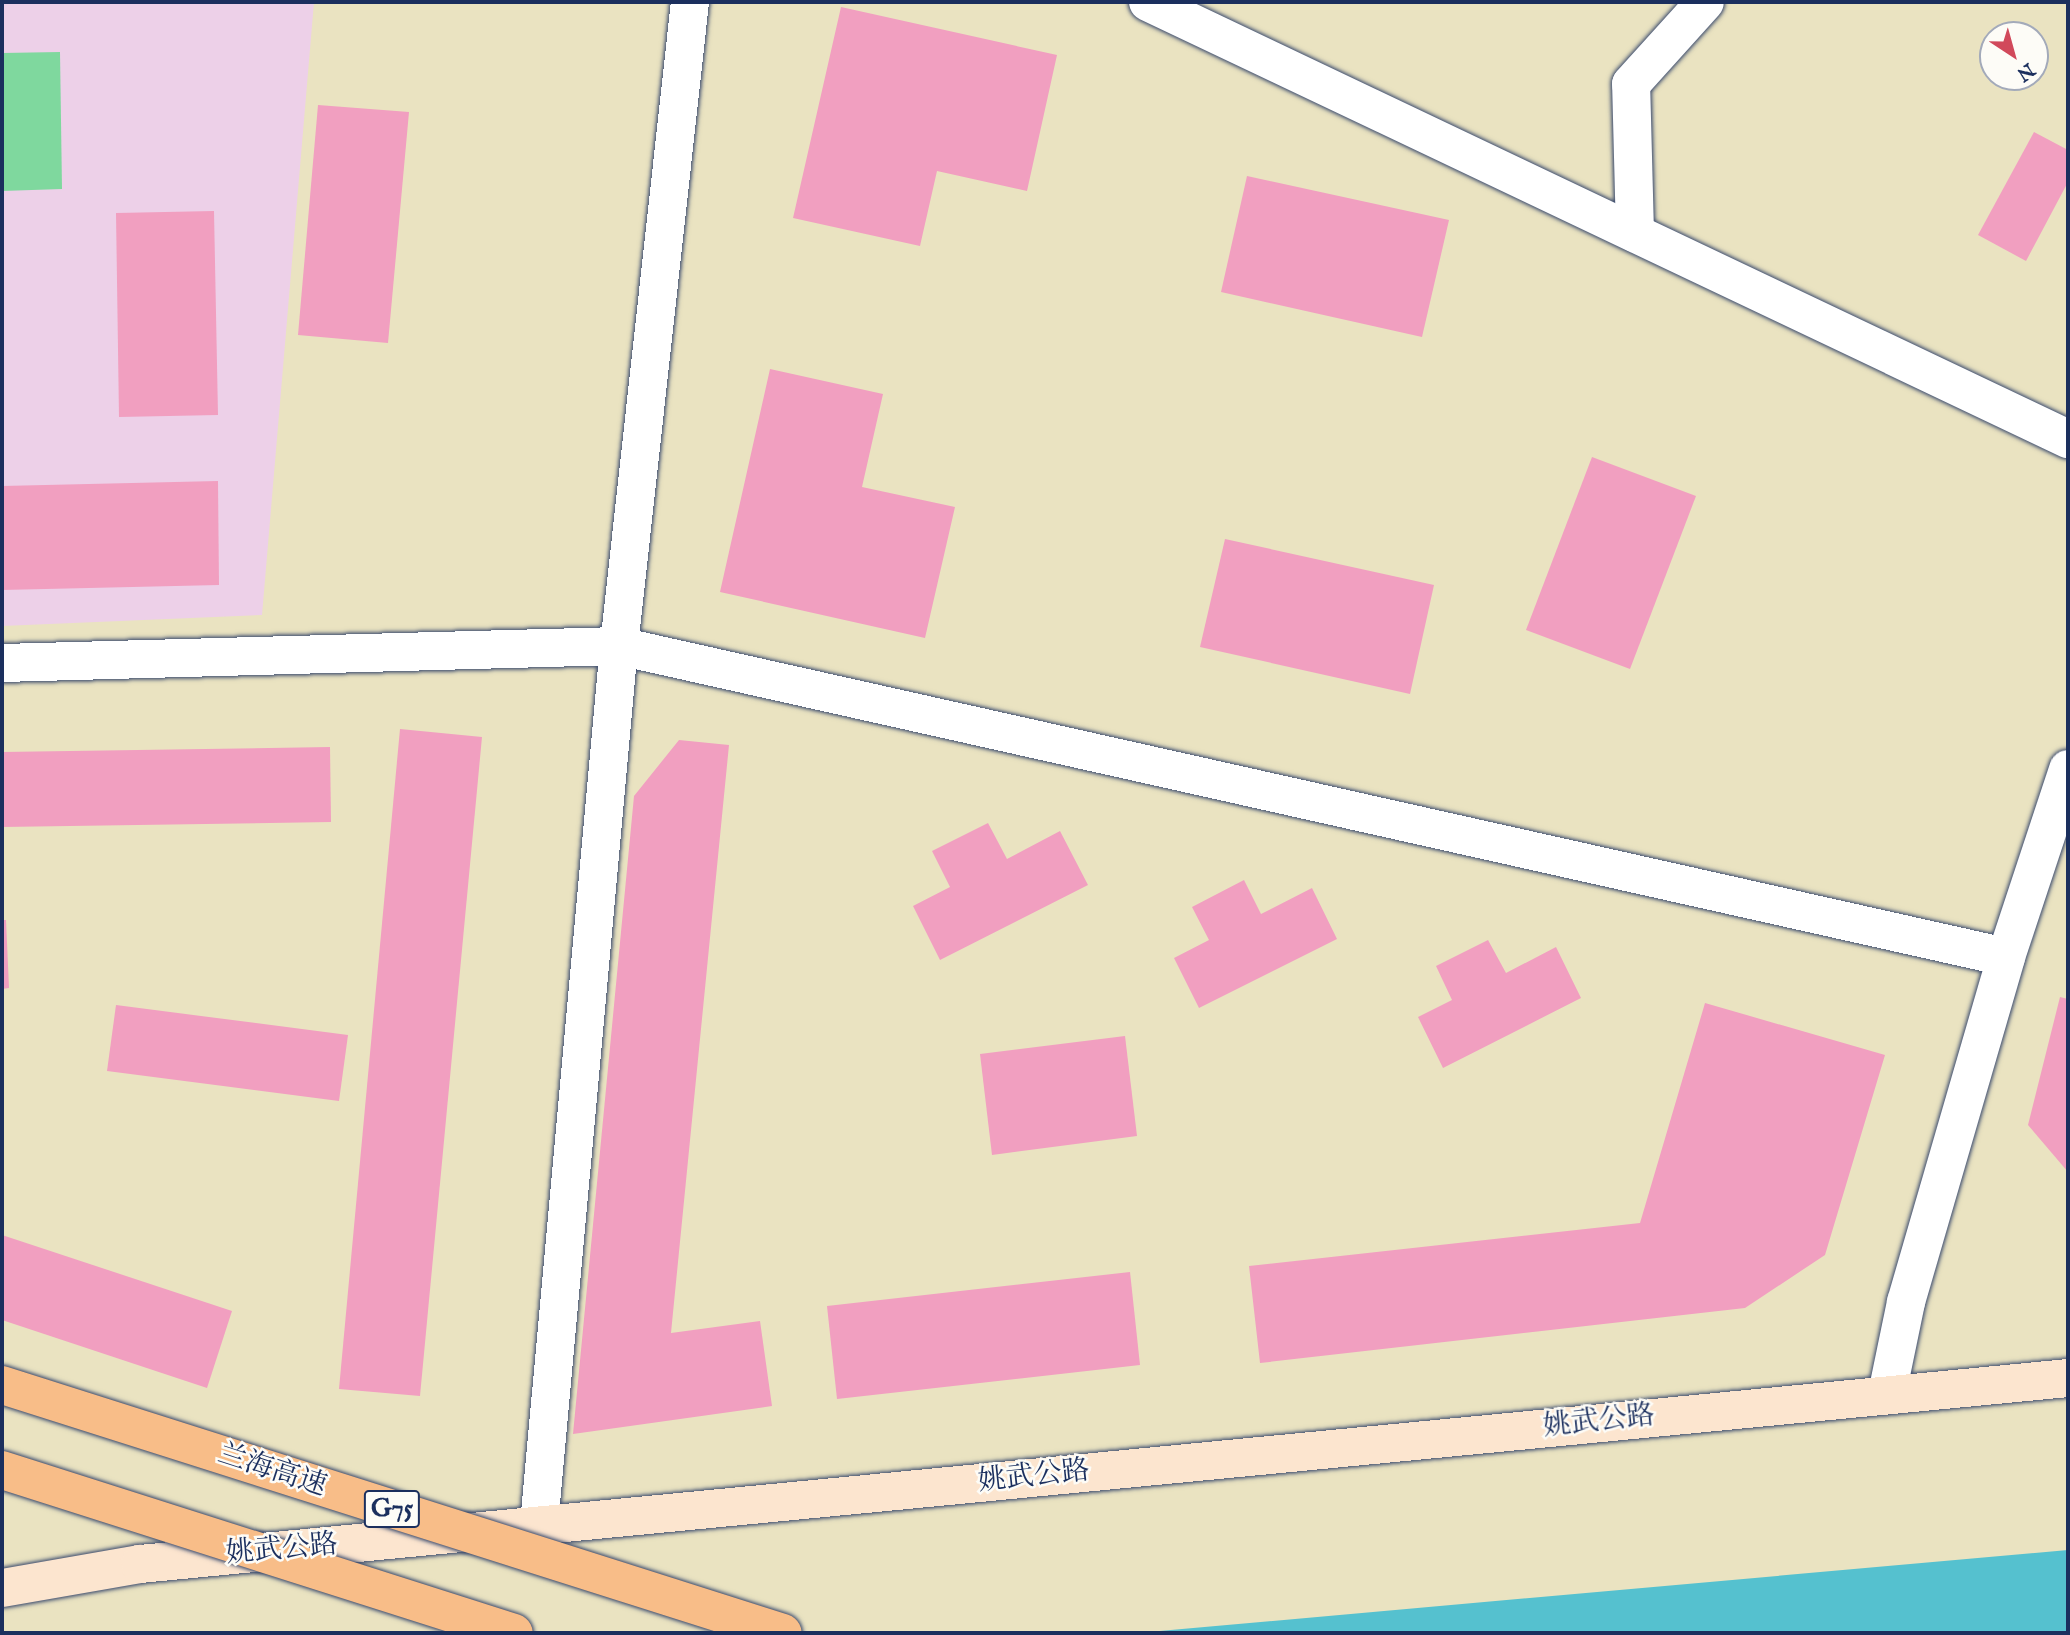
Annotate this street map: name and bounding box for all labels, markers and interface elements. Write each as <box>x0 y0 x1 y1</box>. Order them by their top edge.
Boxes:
north arrow <box>1979 21 2049 91</box>
text: N <box>2011 57 2039 86</box>
street label: 姚武公路 <box>1542 1399 1656 1445</box>
street label: 兰海高速 <box>214 1438 330 1504</box>
street label: 姚武公路 <box>977 1454 1091 1500</box>
road number: G75 <box>362 1486 422 1532</box>
street label: 姚武公路 <box>225 1528 339 1572</box>

